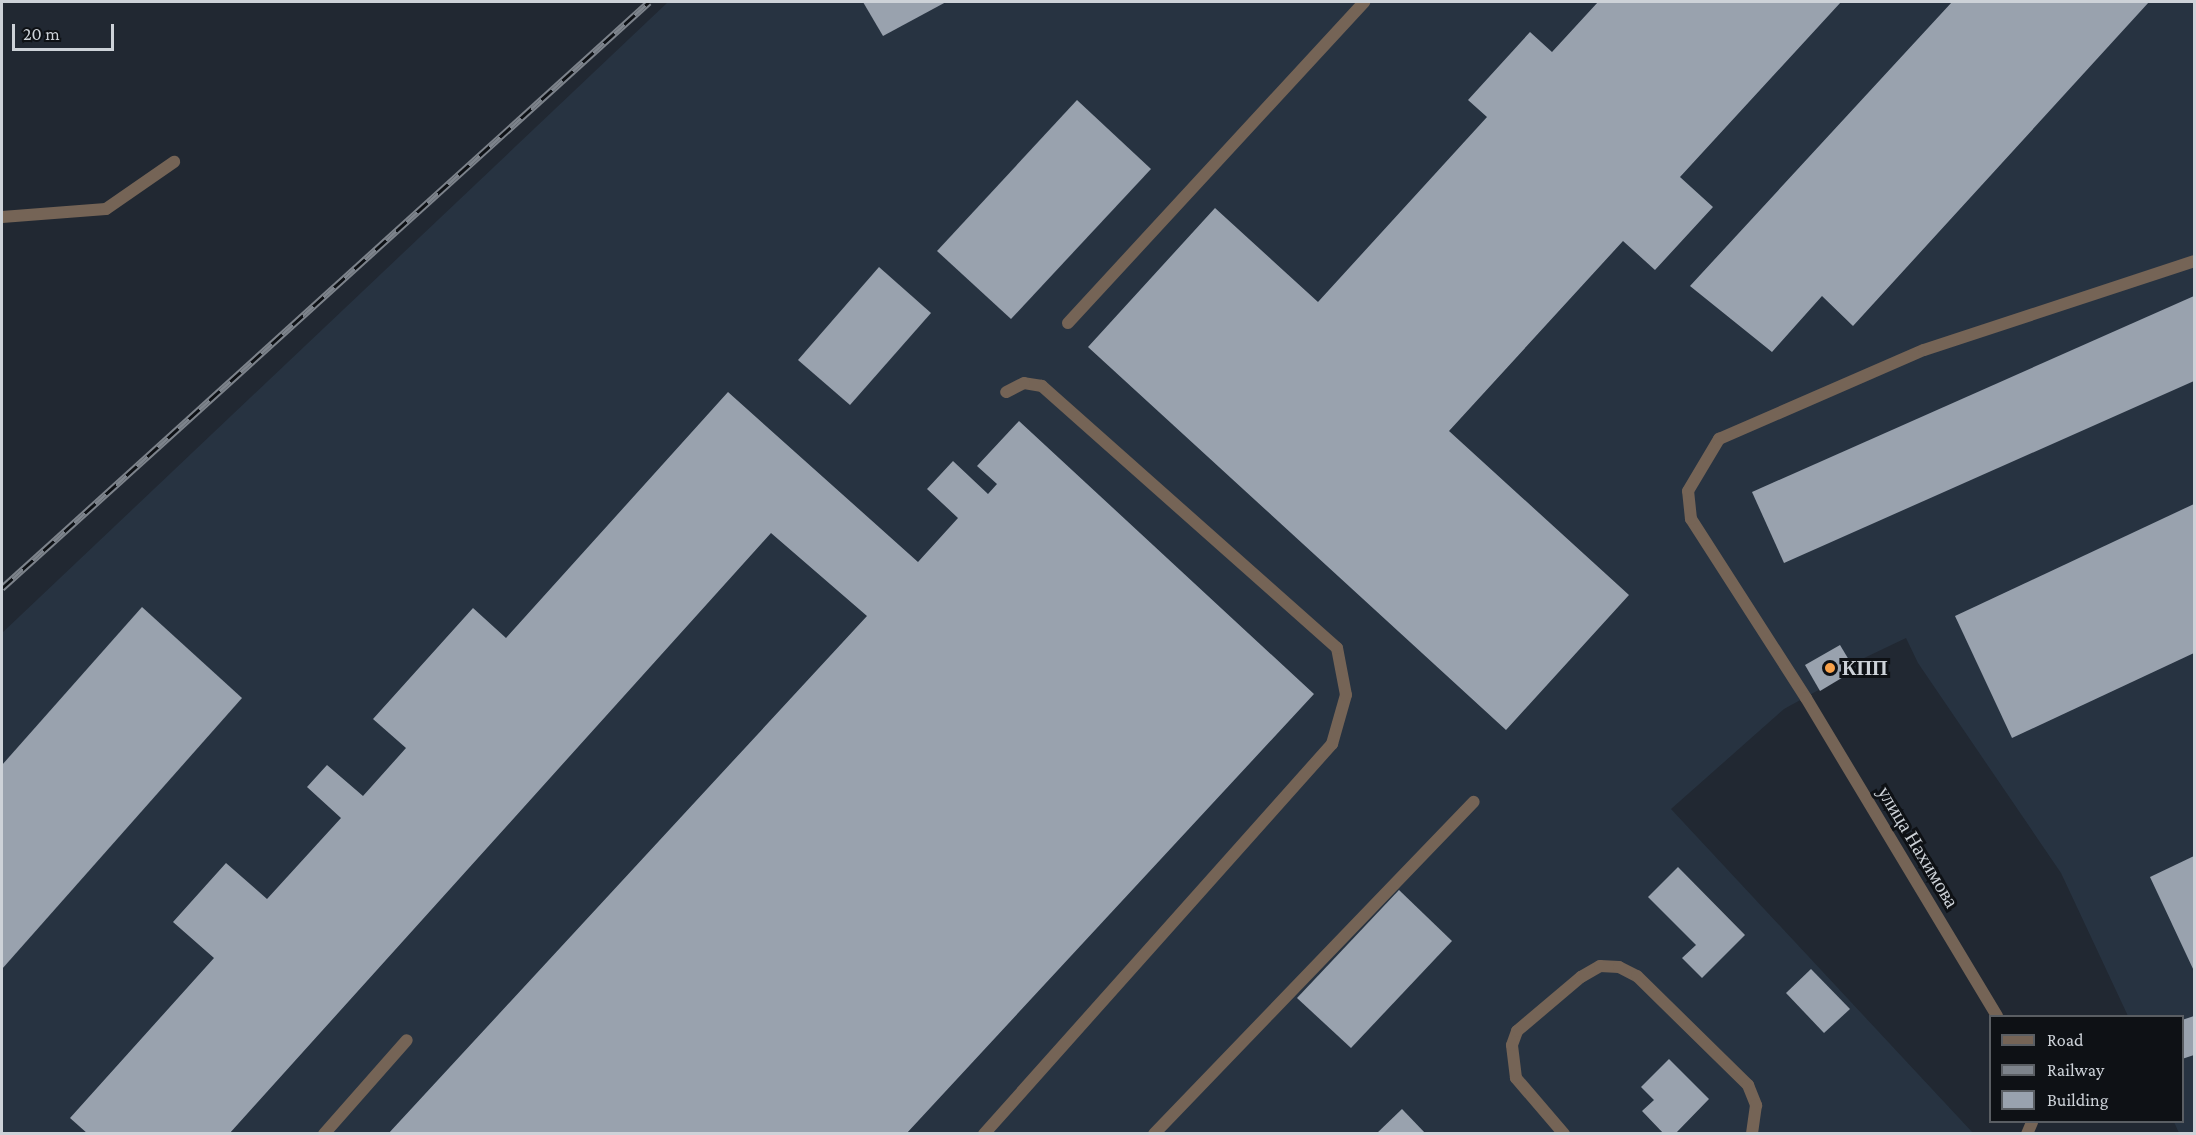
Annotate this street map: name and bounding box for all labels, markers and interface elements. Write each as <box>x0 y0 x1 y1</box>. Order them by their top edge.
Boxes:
scale bar <box>15 12 117 50</box>
text: 20 m <box>23 24 60 44</box>
place label: КПП <box>1842 656 1888 680</box>
marker: КПП <box>1823 661 1837 675</box>
street label: улица Нахимова <box>1872 782 1964 912</box>
legend <box>1989 1015 2184 1123</box>
text: Road <box>2047 1030 2084 1050</box>
text: Railway <box>2047 1060 2104 1080</box>
text: Building <box>2047 1090 2108 1110</box>

